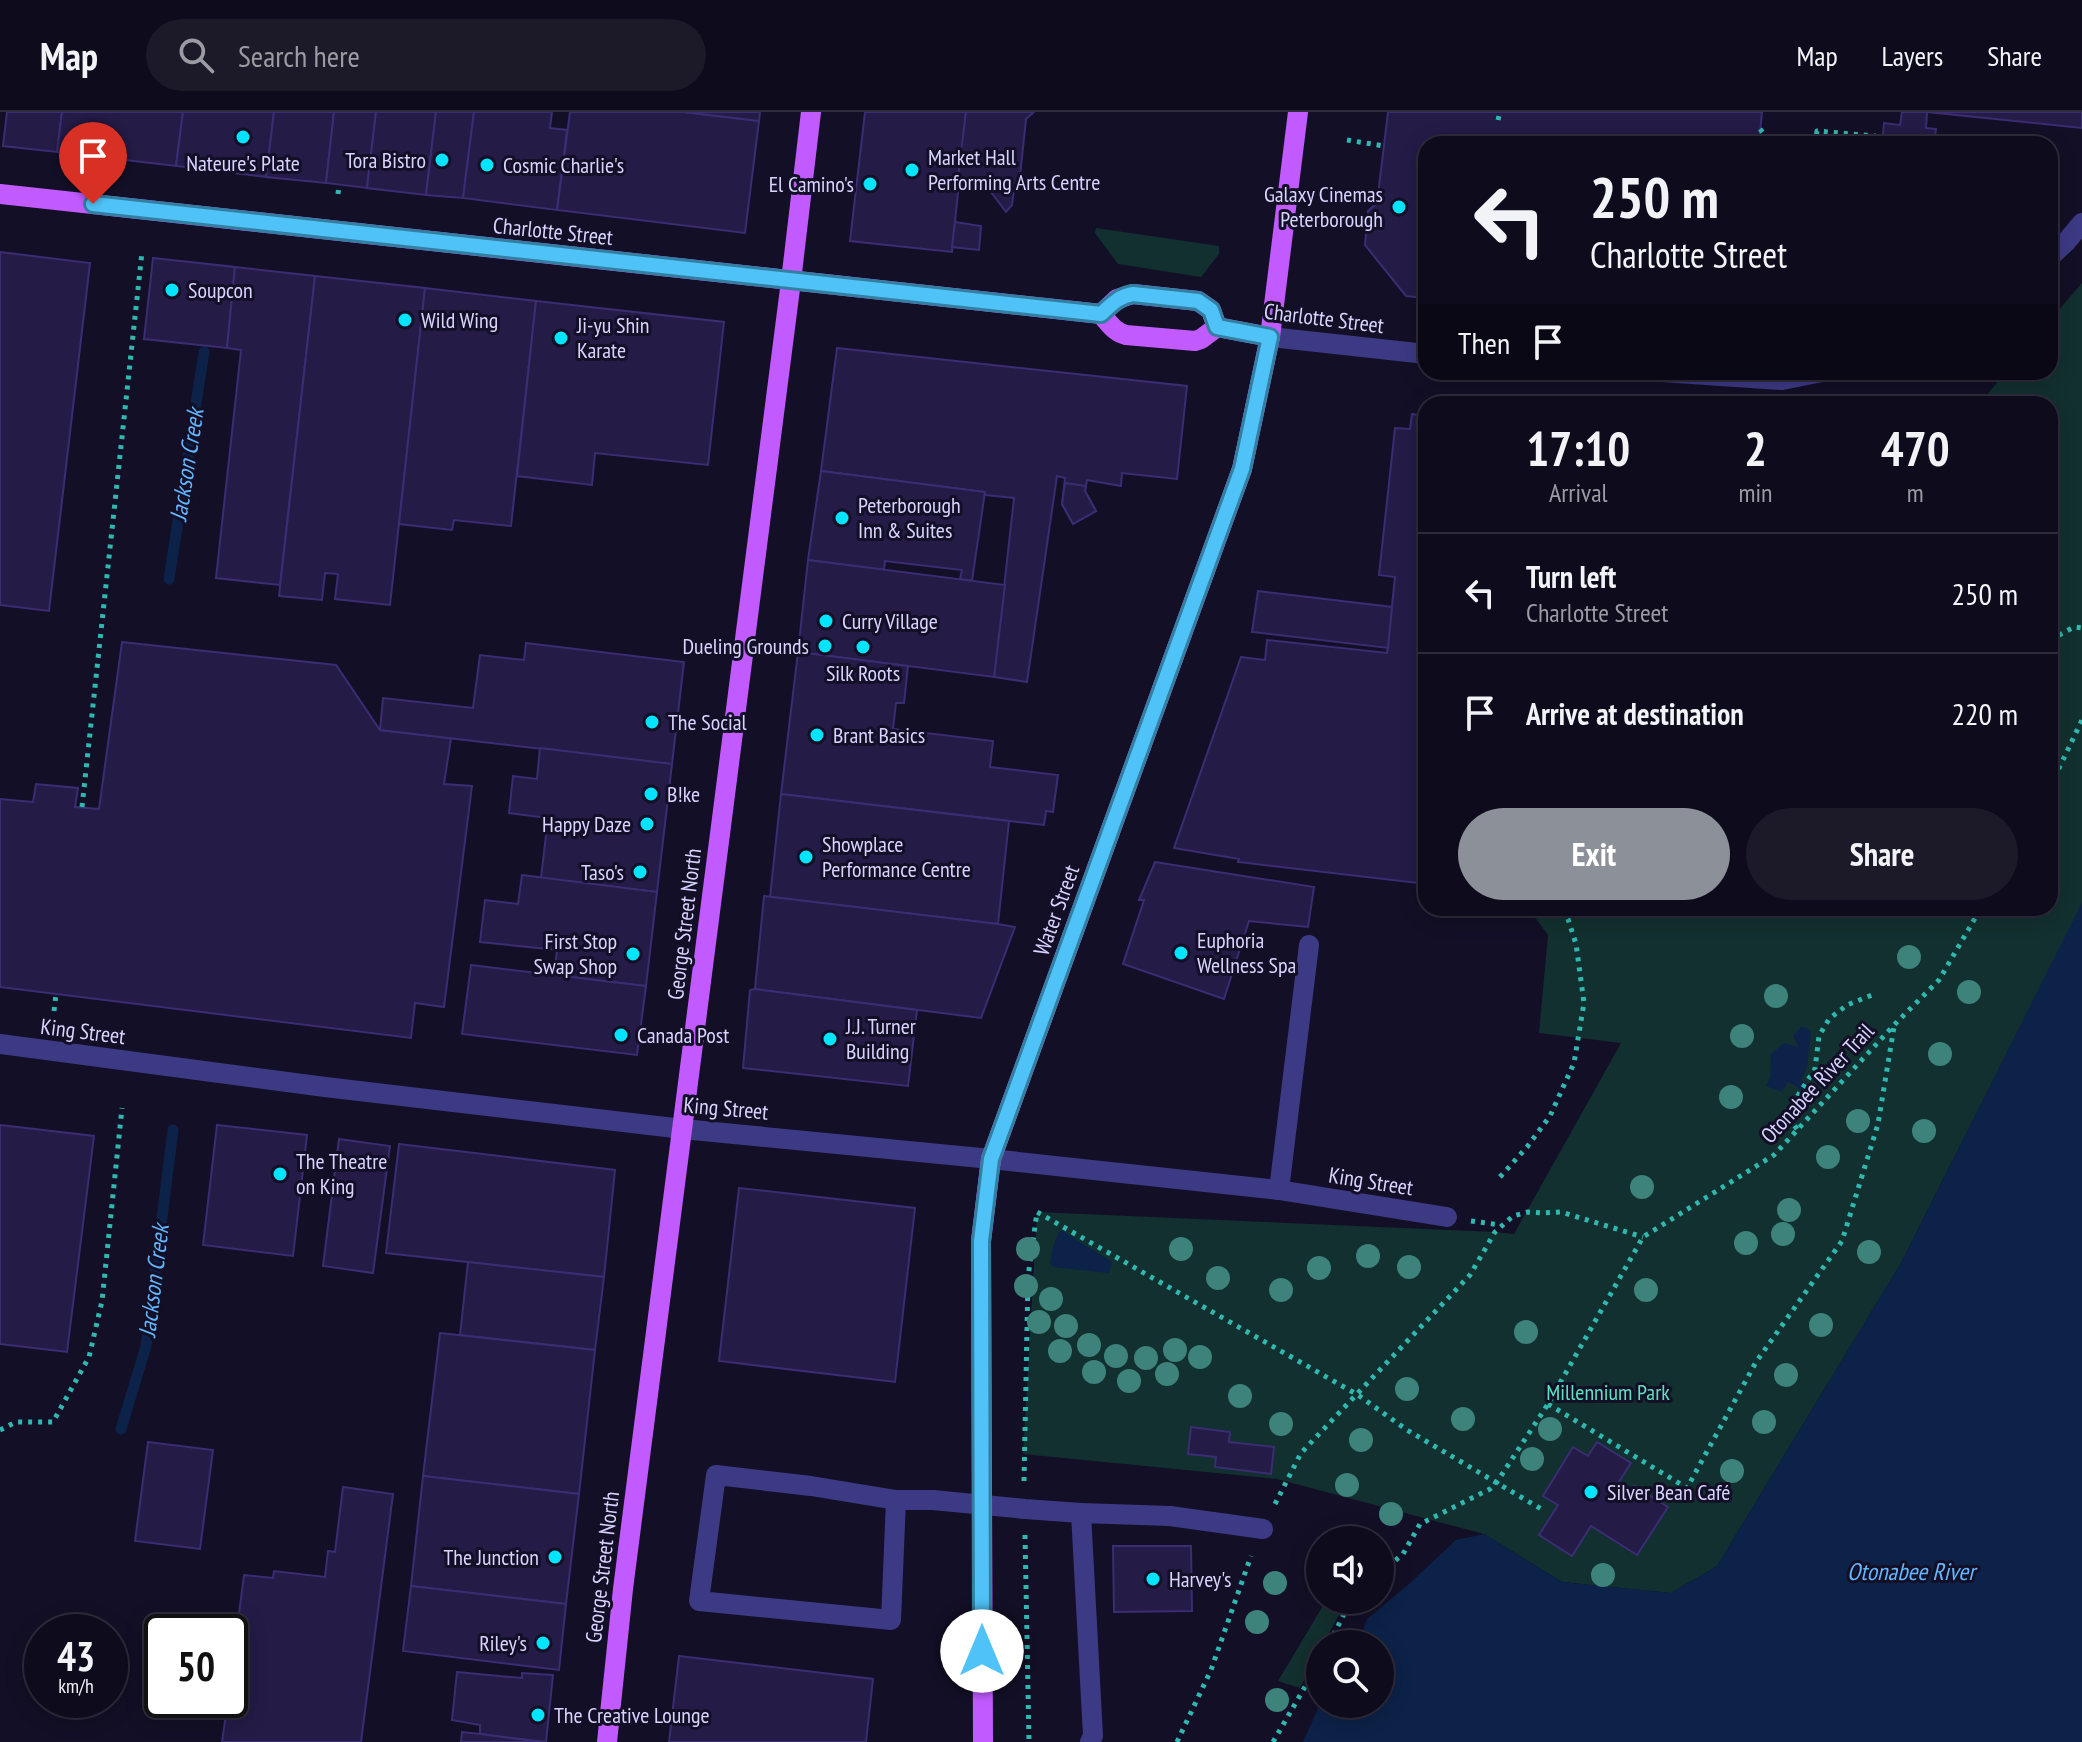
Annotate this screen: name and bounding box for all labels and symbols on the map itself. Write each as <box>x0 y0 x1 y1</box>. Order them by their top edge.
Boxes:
pin <box>59 122 127 204</box>
marker: Nateure's Plate <box>234 128 252 146</box>
place label: Market Hall Performing Arts Centre <box>928 143 1100 196</box>
place label: Tora Bistro <box>345 146 426 174</box>
place label: Nateure's Plate <box>186 149 300 177</box>
marker: Tora Bistro <box>433 151 451 169</box>
place label: Cosmic Charlie's <box>503 151 624 179</box>
marker: Cosmic Charlie's <box>478 156 496 174</box>
marker: Market Hall Performing Arts Centre <box>903 161 921 179</box>
place label: El Camino's <box>769 170 854 198</box>
marker: El Camino's <box>861 175 879 193</box>
place label: Galaxy Cinemas Peterborough <box>1264 180 1383 233</box>
marker: Galaxy Cinemas Peterborough <box>1390 198 1408 216</box>
street label: Charlotte Street <box>492 211 614 251</box>
place label: Soupcon <box>188 276 253 304</box>
marker: Soupcon <box>163 281 181 299</box>
street label: Charlotte Street <box>1263 297 1385 339</box>
place label: Wild Wing <box>421 306 498 334</box>
marker: Wild Wing <box>396 311 414 329</box>
place label: Ji-yu Shin Karate <box>576 311 650 364</box>
marker: Ji-yu Shin Karate <box>552 329 570 347</box>
water label: Jackson Creek <box>162 404 211 524</box>
place label: Peterborough Inn & Suites <box>858 491 961 544</box>
marker: Peterborough Inn & Suites <box>833 509 851 527</box>
place label: Curry Village <box>842 607 938 635</box>
marker: Curry Village <box>817 612 835 630</box>
place label: Dueling Grounds <box>683 632 809 660</box>
marker: Dueling Grounds <box>816 637 834 655</box>
marker: Silk Roots <box>854 638 872 656</box>
place label: Silk Roots <box>826 659 900 687</box>
place label: The Social <box>668 708 748 736</box>
marker: The Social <box>643 713 661 731</box>
place label: Brant Basics <box>833 721 925 749</box>
marker: Brant Basics <box>808 726 826 744</box>
place label: B!ke <box>667 780 700 808</box>
marker: B!ke <box>642 785 660 803</box>
place label: Happy Daze <box>542 810 631 838</box>
marker: Happy Daze <box>638 815 656 833</box>
place label: Showplace Performance Centre <box>822 830 971 883</box>
street label: George Street North <box>661 847 707 1001</box>
marker: Showplace Performance Centre <box>797 848 815 866</box>
place label: Taso's <box>581 858 624 886</box>
street label: Water Street <box>1027 861 1085 959</box>
marker: Taso's <box>631 863 649 881</box>
place label: Euphoria Wellness Spa <box>1197 926 1296 979</box>
place label: First Stop Swap Shop <box>533 927 617 980</box>
marker: Euphoria Wellness Spa <box>1172 944 1190 962</box>
marker: First Stop Swap Shop <box>624 945 642 963</box>
street label: King Street <box>39 1012 127 1050</box>
place label: J.J. Turner Building <box>845 1012 916 1065</box>
street label: Otonabee River Trail <box>1754 1017 1880 1149</box>
place label: Canada Post <box>637 1021 729 1049</box>
marker: Canada Post <box>612 1026 630 1044</box>
marker: J.J. Turner Building <box>821 1030 839 1048</box>
street label: King Street <box>682 1090 770 1126</box>
place label: The Theatre on King <box>296 1147 387 1200</box>
street label: King Street <box>1327 1161 1415 1201</box>
marker: The Theatre on King <box>271 1165 289 1183</box>
water label: Jackson Creek <box>131 1220 176 1340</box>
park label: Millennium Park <box>1546 1378 1670 1406</box>
place label: Silver Bean Café <box>1607 1478 1730 1506</box>
marker: Silver Bean Café <box>1582 1483 1600 1501</box>
street label: George Street North <box>579 1490 625 1644</box>
place label: The Junction <box>443 1543 539 1571</box>
marker: The Junction <box>546 1548 564 1566</box>
water label: Otonabee River <box>1847 1556 1978 1587</box>
place label: Harvey's <box>1169 1565 1231 1593</box>
marker: Harvey's <box>1144 1570 1162 1588</box>
position arrow <box>940 1609 1024 1693</box>
speed limit sign: 50 <box>144 1614 248 1718</box>
place label: Riley's <box>479 1629 527 1657</box>
marker: Riley's <box>534 1634 552 1652</box>
place label: The Creative Lounge <box>554 1701 710 1729</box>
marker: The Creative Lounge <box>529 1706 547 1724</box>

